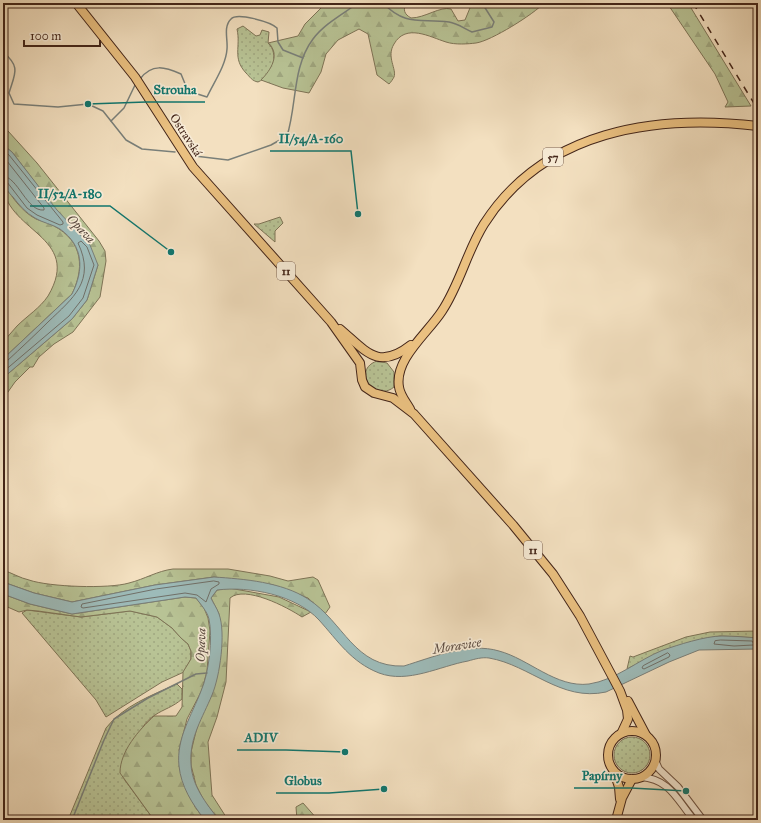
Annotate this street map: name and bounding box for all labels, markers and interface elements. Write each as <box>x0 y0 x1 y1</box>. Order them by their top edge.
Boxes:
scale bar <box>24 22 100 48</box>
text: 100 m <box>30 29 61 43</box>
callout: Strouha <box>146 77 205 102</box>
text: Strouha <box>153 82 197 98</box>
street label: Ostravská <box>167 111 205 160</box>
callout: II/54/A-160 <box>270 126 351 151</box>
text: II/54/A-160 <box>279 131 344 147</box>
road number: 57 <box>543 148 563 166</box>
callout: II/52/A-180 <box>30 181 110 206</box>
text: II/52/A-180 <box>38 186 103 202</box>
water label: Opava <box>63 211 99 247</box>
road number: 11 <box>277 262 295 280</box>
road number: 11 <box>524 541 542 559</box>
water label: Opava <box>192 628 210 662</box>
water label: Moravice <box>430 634 483 658</box>
callout: ADIV <box>237 725 286 750</box>
text: ADIV <box>243 730 279 746</box>
callout: Papírny <box>574 763 631 788</box>
callout: Globus <box>276 768 329 793</box>
text: Papírny <box>582 768 623 784</box>
text: Globus <box>284 773 322 789</box>

